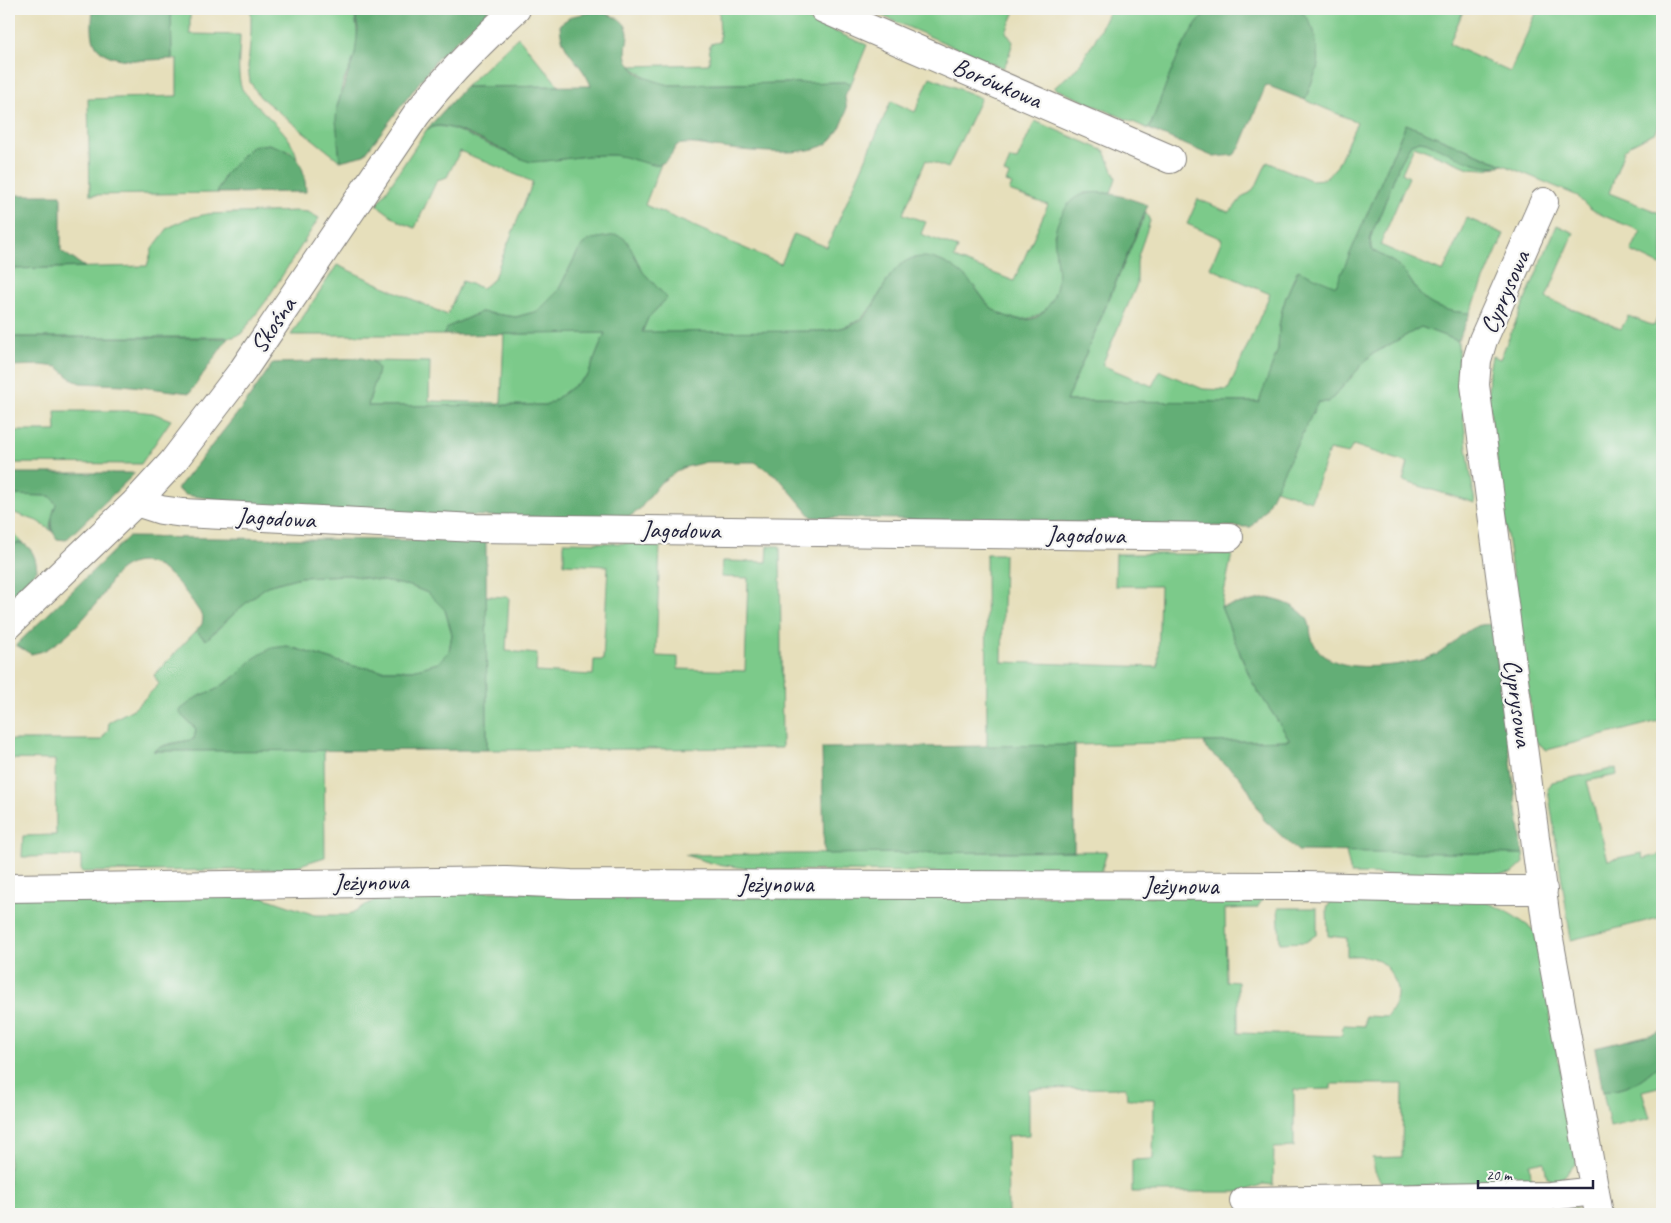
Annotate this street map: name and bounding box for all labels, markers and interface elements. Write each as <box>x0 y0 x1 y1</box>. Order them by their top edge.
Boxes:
street label: Borówkowa <box>948 50 1048 117</box>
street label: Cyprysowa <box>1473 244 1538 339</box>
street label: Skośna <box>243 289 305 359</box>
street label: Jagodowa <box>235 500 318 536</box>
street label: Jagodowa <box>640 513 723 547</box>
street label: Jagodowa <box>1045 518 1128 552</box>
street label: Cyprysowa <box>1496 657 1540 751</box>
street label: Jeżynowa <box>332 865 411 899</box>
street label: Jeżynowa <box>738 868 815 900</box>
street label: Jeżynowa <box>1143 870 1220 902</box>
scale bar <box>1478 1158 1594 1190</box>
text: 20 m <box>1486 1166 1513 1185</box>

